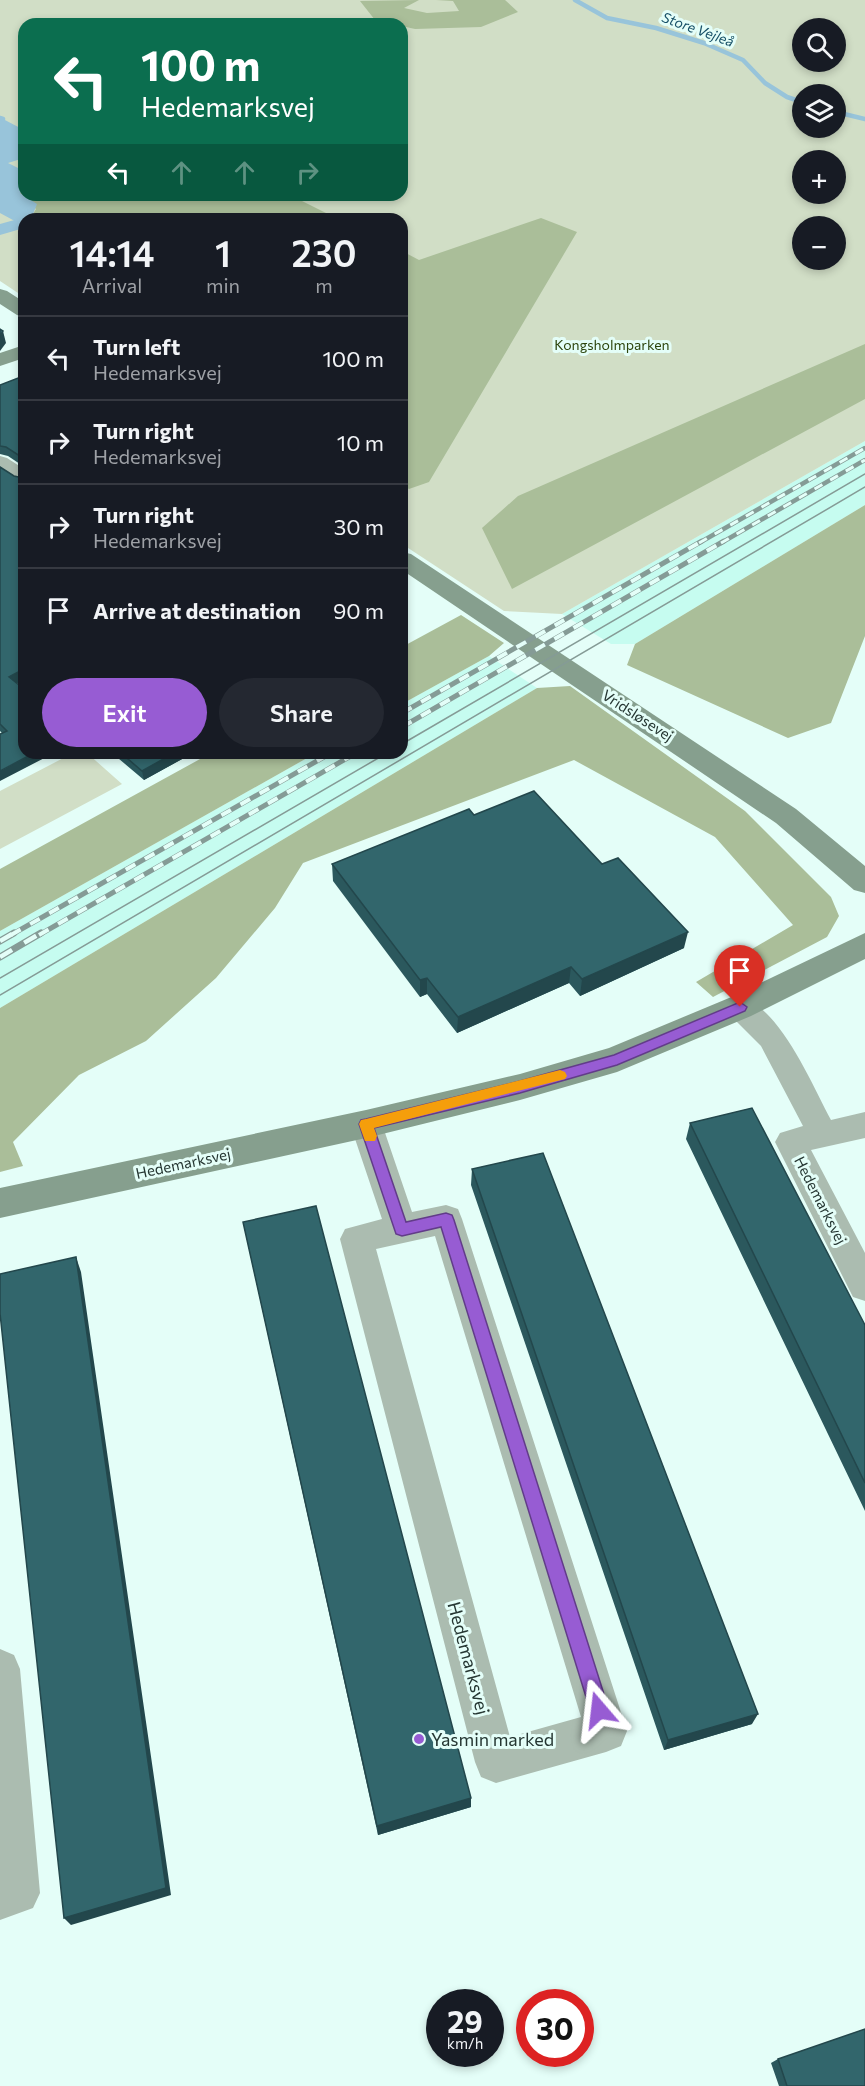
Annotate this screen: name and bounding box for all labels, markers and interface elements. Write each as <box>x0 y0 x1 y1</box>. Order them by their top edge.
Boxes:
water label: Store Vejleå <box>660 8 736 50</box>
map controls <box>792 18 846 270</box>
button: search <box>792 18 846 72</box>
text: 100 m <box>141 38 261 90</box>
icon: left <box>42 42 120 120</box>
button: layers <box>792 84 846 138</box>
text: Hedemarksvej <box>141 90 315 123</box>
button: + <box>792 150 846 204</box>
icon: left <box>102 156 135 189</box>
icon: ahead <box>165 156 198 189</box>
icon: ahead <box>228 156 261 189</box>
icon: right <box>291 156 324 189</box>
button: − <box>792 216 846 270</box>
text: 14:14 <box>69 230 155 274</box>
text: 1 <box>215 230 231 274</box>
text: 230 <box>292 230 356 274</box>
text: Arrival <box>82 273 142 297</box>
text: min <box>206 273 240 297</box>
text: m <box>315 273 333 297</box>
text: Turn left <box>93 333 180 360</box>
park label: Kongsholmparken <box>554 336 670 353</box>
icon: left <box>42 342 75 375</box>
text: 100 m <box>322 345 384 372</box>
text: Hedemarksvej <box>93 360 222 384</box>
text: Turn right <box>93 417 194 444</box>
icon: right <box>42 426 75 459</box>
text: 10 m <box>337 429 384 456</box>
text: Hedemarksvej <box>93 444 222 468</box>
text: Turn right <box>93 501 194 528</box>
icon: right <box>42 510 75 543</box>
text: 30 m <box>334 513 384 540</box>
text: Hedemarksvej <box>93 528 222 552</box>
icon: arrive <box>42 594 75 627</box>
text: Arrive at destination <box>93 597 301 624</box>
text: 90 m <box>333 597 384 624</box>
button: Exit <box>42 678 207 747</box>
button: Share <box>219 678 384 747</box>
street label: Vridsløsevej <box>599 685 677 745</box>
pin <box>714 945 765 1007</box>
icon: arrive <box>723 954 756 987</box>
street label: Hedemarksvej <box>134 1144 232 1182</box>
street label: Hedemarksvej <box>791 1153 851 1247</box>
street label: Hedemarksvej <box>443 1599 495 1717</box>
position arrow <box>567 1678 631 1742</box>
place label: Yasmin marked <box>431 1728 554 1750</box>
marker: Yasmin marked <box>412 1732 426 1746</box>
speed limit sign: 30 <box>516 1989 594 2067</box>
text: 29 <box>447 2002 483 2039</box>
text: km/h <box>447 2034 483 2052</box>

